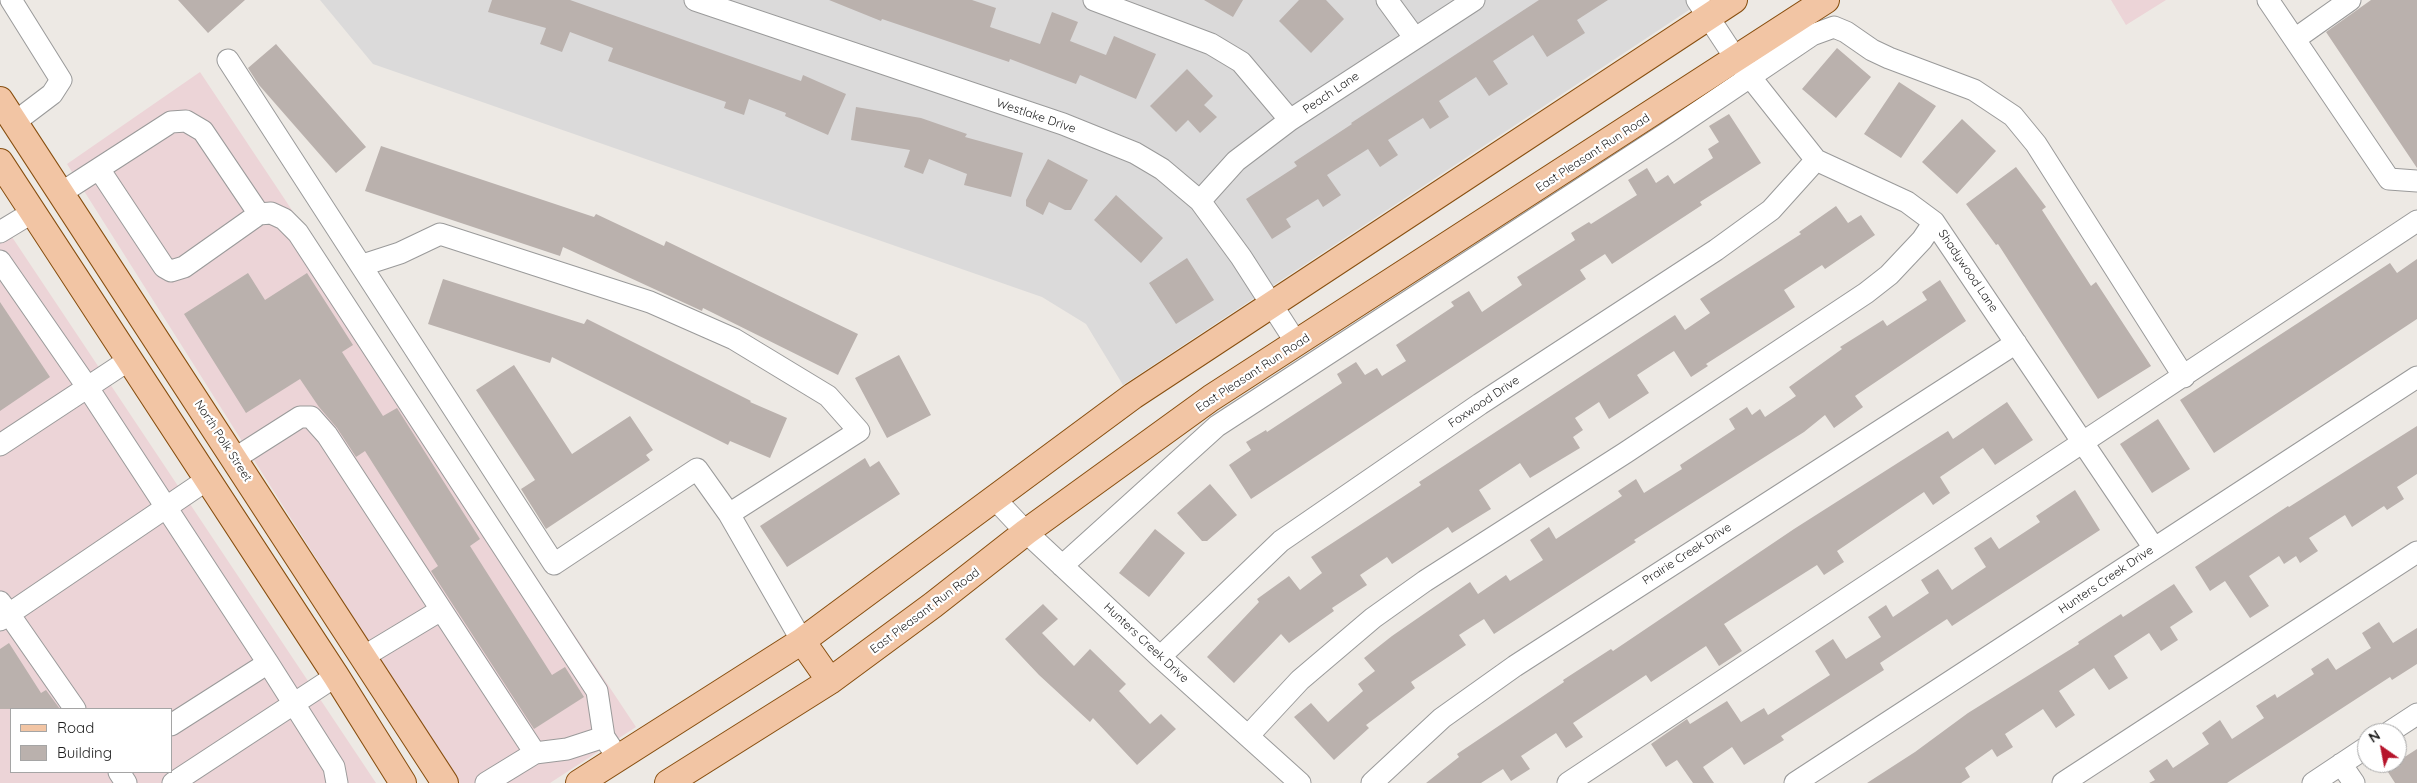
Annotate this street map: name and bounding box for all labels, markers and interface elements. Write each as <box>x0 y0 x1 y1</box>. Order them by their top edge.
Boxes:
street label: Peach Lane <box>1300 69 1362 117</box>
street label: Westlake Drive <box>994 96 1078 136</box>
street label: East Pleasant Run Road <box>1533 111 1653 195</box>
street label: Shadywood Lane <box>1935 227 2001 315</box>
street label: East Pleasant Run Road <box>1193 331 1313 415</box>
street label: Foxwood Drive <box>1446 373 1522 431</box>
street label: North Polk Street <box>191 398 255 484</box>
street label: Prairie Creek Drive <box>1640 520 1734 588</box>
street label: Hunters Creek Drive <box>2056 543 2156 617</box>
street label: East Pleasant Run Road <box>868 565 982 657</box>
street label: Hunters Creek Drive <box>1100 600 1192 686</box>
legend <box>10 708 172 773</box>
text: Road <box>57 718 94 737</box>
north arrow <box>2357 723 2407 773</box>
text: N <box>2365 726 2384 747</box>
text: Building <box>57 743 112 762</box>

